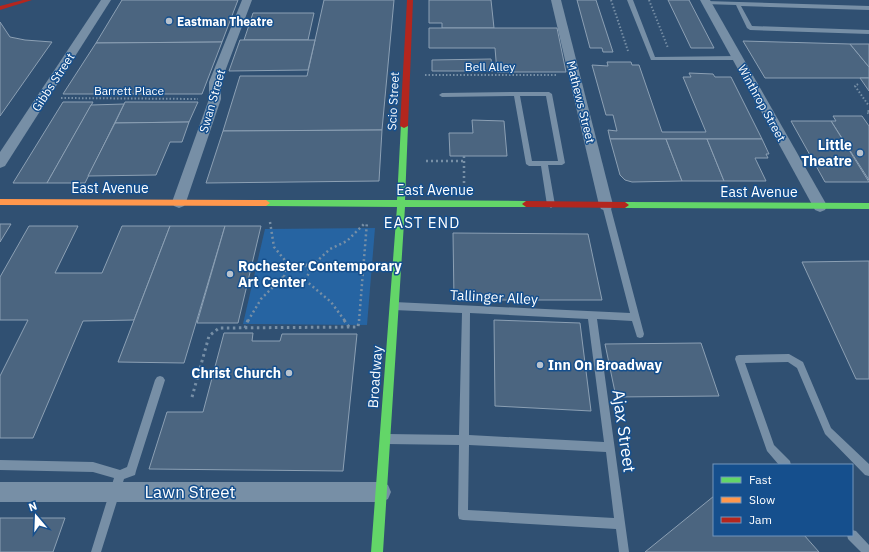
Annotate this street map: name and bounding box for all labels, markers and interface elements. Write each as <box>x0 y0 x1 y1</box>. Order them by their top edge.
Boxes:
place label: Eastman Theatre <box>177 14 273 29</box>
marker: Eastman Theatre <box>164 16 174 26</box>
street label: Gibbs Street <box>29 50 77 114</box>
street label: Bell Alley <box>465 59 515 74</box>
street label: Mathews Street <box>564 59 598 145</box>
street label: Winthrop Street <box>735 62 789 144</box>
street label: Swan Street <box>196 68 228 134</box>
street label: Scio Street <box>384 71 402 131</box>
street label: Barrett Place <box>94 83 165 98</box>
place label: Little Theatre <box>801 136 852 170</box>
marker: Little Theatre <box>855 148 865 158</box>
street label: East Avenue <box>71 179 149 197</box>
street label: East Avenue <box>396 181 474 199</box>
street label: East Avenue <box>720 183 798 201</box>
district label: EAST END <box>384 213 460 232</box>
place label: Rochester Contemporary Art Center <box>238 257 402 291</box>
marker: Rochester Contemporary Art Center <box>225 269 235 279</box>
street label: Tallinger Alley <box>450 286 538 308</box>
street label: Broadway <box>364 345 386 409</box>
place label: Inn On Broadway <box>548 356 662 374</box>
marker: Inn On Broadway <box>535 360 545 370</box>
place label: Christ Church <box>191 364 281 382</box>
marker: Christ Church <box>284 368 294 378</box>
street label: Ajax Street <box>607 388 641 474</box>
legend <box>713 464 853 536</box>
text: Fast <box>749 472 772 487</box>
street label: Lawn Street <box>145 481 235 503</box>
text: Slow <box>749 492 775 507</box>
north arrow <box>16 496 56 536</box>
text: N <box>27 499 39 514</box>
text: Jam <box>749 512 772 527</box>

